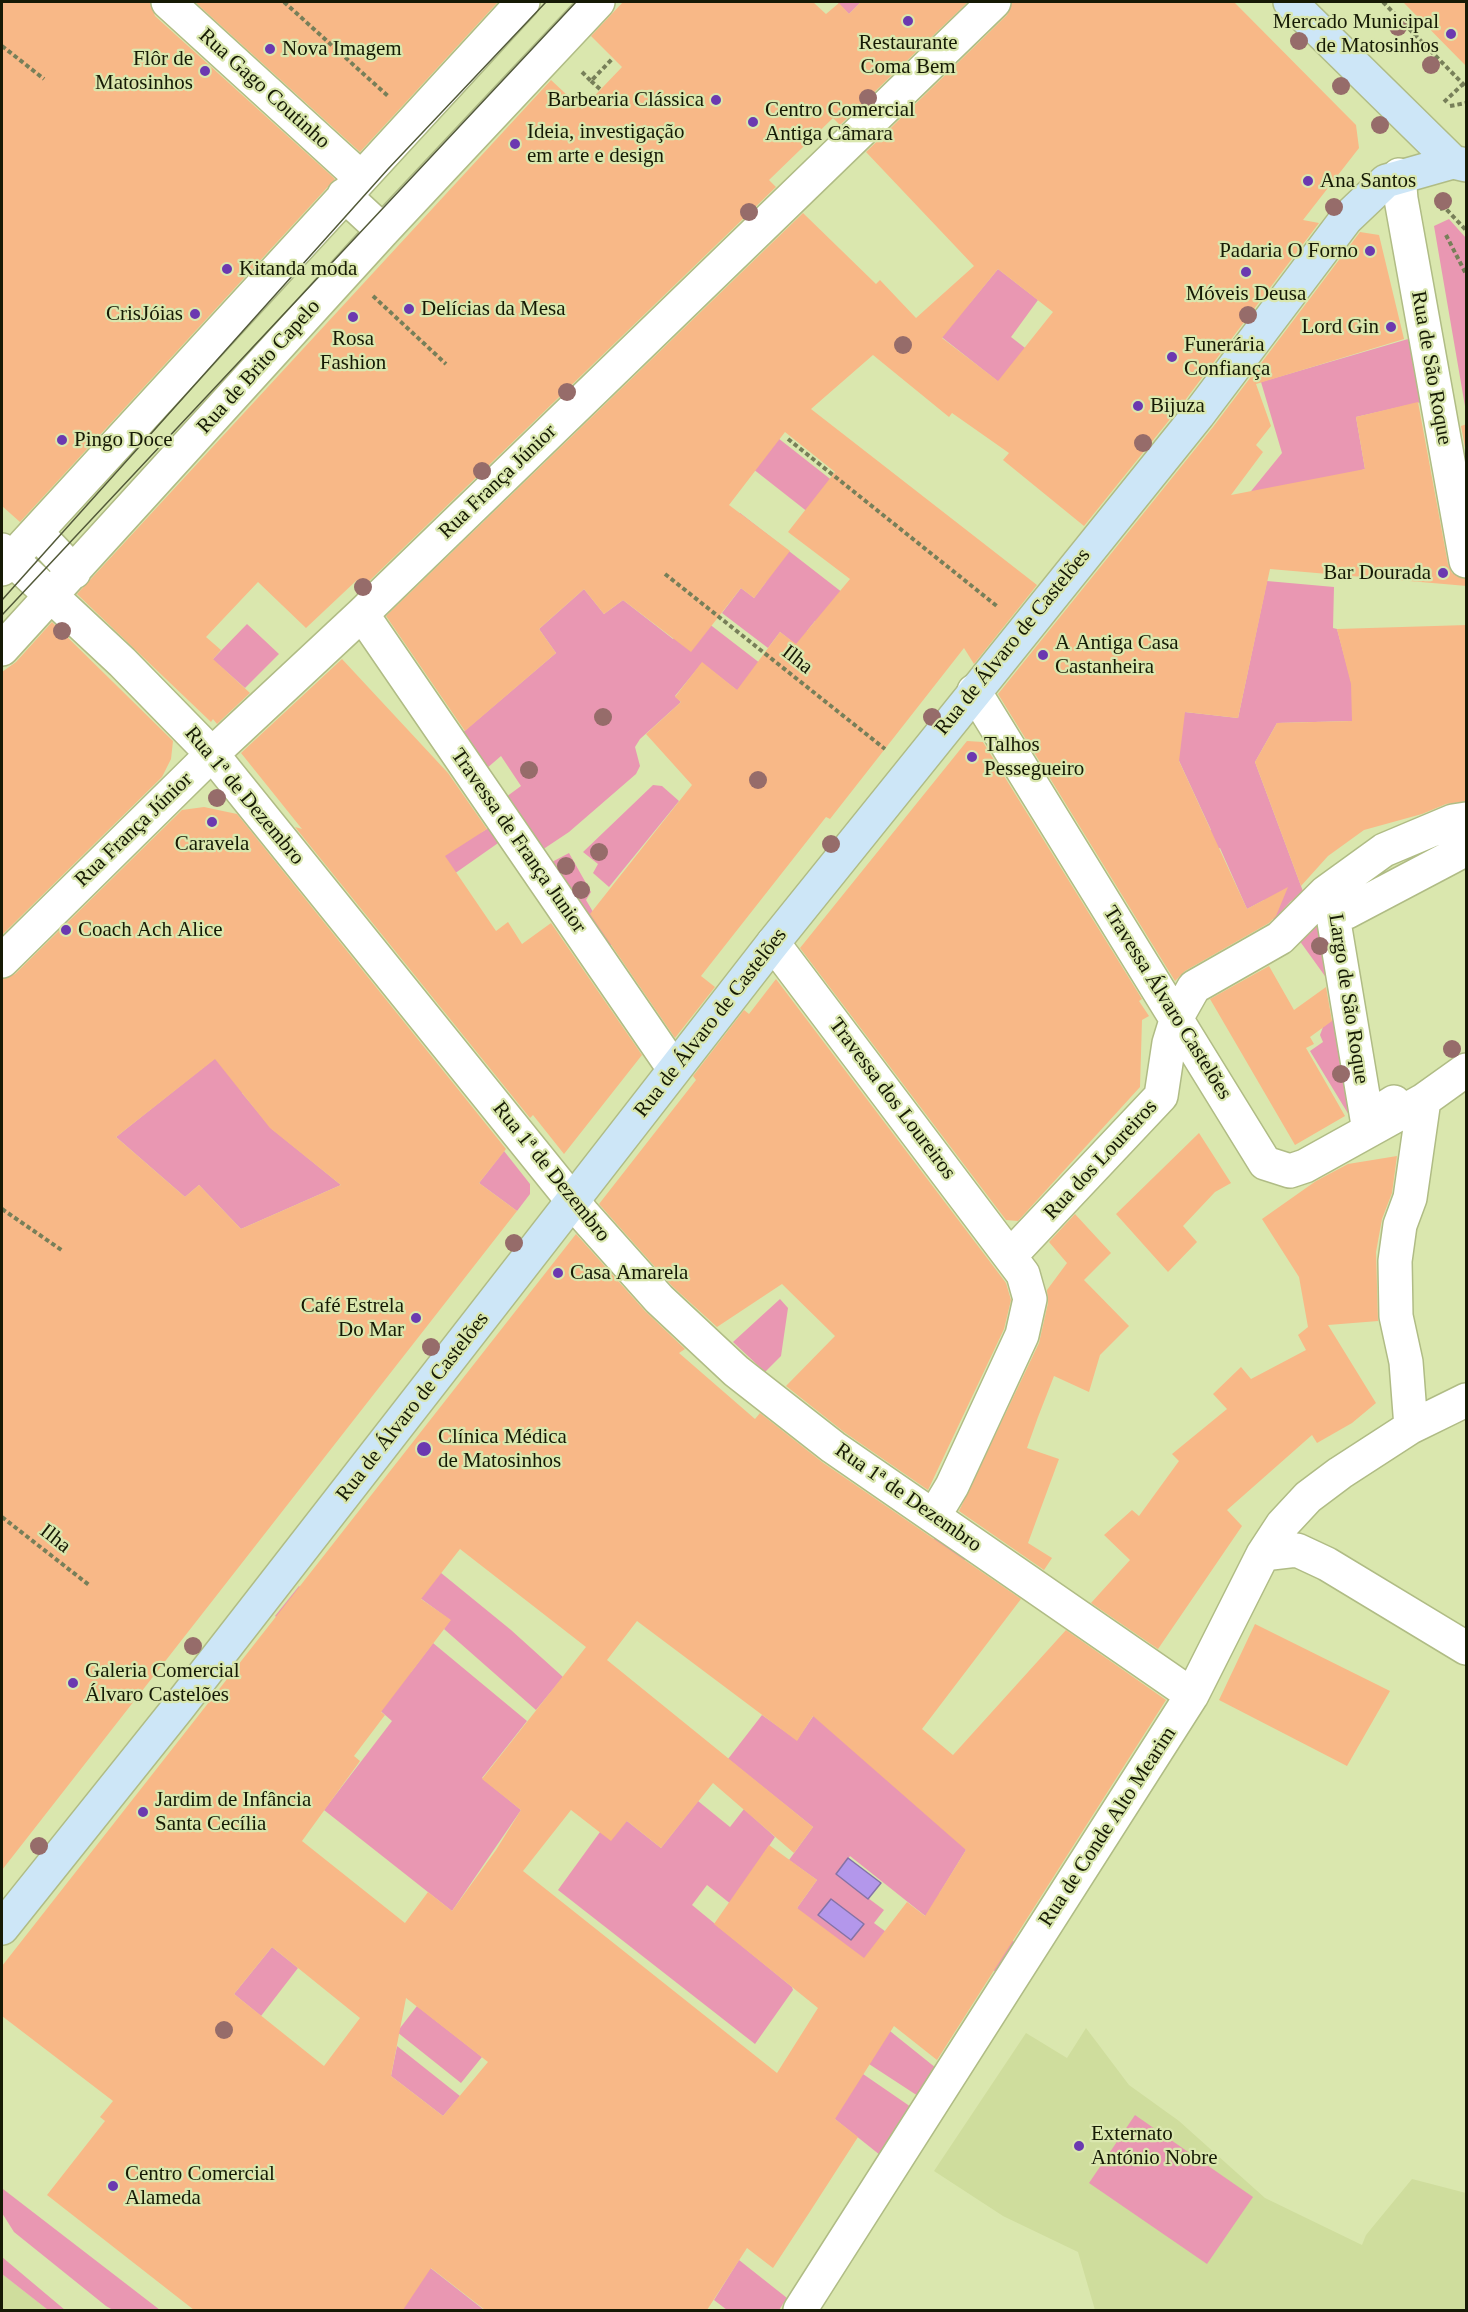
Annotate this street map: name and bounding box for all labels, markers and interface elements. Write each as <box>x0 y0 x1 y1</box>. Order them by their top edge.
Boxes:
place label: Mercado Municipal de Matosinhos <box>1273 9 1439 59</box>
marker: Restaurante Coma Bem <box>901 14 915 28</box>
street label: Rua Gago Coutinho <box>193 23 335 155</box>
marker: Mercado Municipal de Matosinhos <box>1444 27 1458 41</box>
place label: Restaurante Coma Bem <box>858 30 958 80</box>
place label: Nova Imagem <box>282 36 402 62</box>
marker: Nova Imagem <box>263 42 277 56</box>
place label: Flôr de Matosinhos <box>95 46 193 96</box>
marker: Flôr de Matosinhos <box>198 64 212 78</box>
place label: Barbearia Clássica <box>547 87 704 113</box>
marker: Barbearia Clássica <box>709 93 723 107</box>
place label: Centro Comercial Antiga Câmara <box>765 97 915 147</box>
marker: Centro Comercial Antiga Câmara <box>746 115 760 129</box>
place label: Ideia, investigação em arte e design <box>527 119 684 169</box>
marker: Ideia, investigação em arte e design <box>508 137 522 151</box>
place label: Ana Santos <box>1320 168 1416 194</box>
marker: Ana Santos <box>1301 174 1315 188</box>
place label: Padaria O Forno <box>1219 238 1358 264</box>
marker: Padaria O Forno <box>1363 244 1377 258</box>
place label: Kitanda moda <box>239 256 357 282</box>
marker: Kitanda moda <box>220 262 234 276</box>
marker: Móveis Deusa <box>1239 265 1253 279</box>
place label: Móveis Deusa <box>1186 281 1306 307</box>
street label: Rua de São Roque <box>1405 289 1457 447</box>
street label: Rua de Brito Capelo <box>192 295 326 439</box>
place label: Delícias da Mesa <box>421 296 566 322</box>
place label: CrisJóias <box>106 301 183 327</box>
marker: Delícias da Mesa <box>402 302 416 316</box>
marker: CrisJóias <box>188 307 202 321</box>
marker: Rosa Fashion <box>346 310 360 324</box>
place label: Lord Gin <box>1301 314 1379 340</box>
marker: Lord Gin <box>1384 320 1398 334</box>
place label: Rosa Fashion <box>320 326 386 376</box>
place label: Funerária Confiança <box>1184 332 1270 382</box>
marker: Funerária Confiança <box>1165 350 1179 364</box>
place label: Bijuza <box>1150 393 1205 419</box>
marker: Bijuza <box>1131 399 1145 413</box>
street label: Rua França Júnior <box>434 419 562 545</box>
place label: Pingo Doce <box>74 427 173 453</box>
marker: Pingo Doce <box>55 433 69 447</box>
street label: Rua de Álvaro de Castelões <box>930 543 1096 741</box>
place label: Bar Dourada <box>1323 560 1431 586</box>
marker: Bar Dourada <box>1436 566 1450 580</box>
place label: A Antiga Casa Castanheira <box>1055 630 1179 680</box>
street label: Ilha <box>776 640 818 680</box>
marker: A Antiga Casa Castanheira <box>1036 648 1050 662</box>
street label: Rua 1ª de Dezembro <box>179 722 309 870</box>
place label: Talhos Pessegueiro <box>984 732 1084 782</box>
street label: Travessa de França Junior <box>445 744 591 938</box>
marker: Talhos Pessegueiro <box>965 750 979 764</box>
street label: Rua França Júnior <box>70 767 198 893</box>
marker: Caravela <box>205 815 219 829</box>
place label: Caravela <box>175 831 249 857</box>
street label: Travessa Álvaro Castelões <box>1097 902 1237 1104</box>
street label: Largo de São Roque <box>1322 912 1374 1086</box>
place label: Coach Ach Alice <box>78 917 223 943</box>
marker: Coach Ach Alice <box>59 923 73 937</box>
street label: Rua de Álvaro de Castelões <box>629 923 793 1123</box>
street label: Travessa dos Loureiros <box>823 1013 961 1185</box>
street label: Rua dos Loureiros <box>1039 1095 1163 1225</box>
street label: Rua 1ª de Dezembro <box>487 1097 615 1247</box>
place label: Casa Amarela <box>570 1260 688 1286</box>
marker: Casa Amarela <box>551 1266 565 1280</box>
place label: Café Estrela Do Mar <box>301 1293 404 1343</box>
street label: Rua de Álvaro de Castelões <box>331 1307 495 1507</box>
marker: Café Estrela Do Mar <box>409 1311 423 1325</box>
place label: Clínica Médica de Matosinhos <box>438 1424 567 1474</box>
street label: Rua 1ª de Dezembro <box>830 1438 986 1558</box>
marker: Clínica Médica de Matosinhos <box>415 1440 433 1458</box>
street label: Ilha <box>34 1519 76 1559</box>
place label: Galeria Comercial Álvaro Castelões <box>85 1658 240 1708</box>
marker: Galeria Comercial Álvaro Castelões <box>66 1676 80 1690</box>
street label: Rua de Conde Alto Mearim <box>1034 1722 1182 1932</box>
place label: Jardim de Infância Santa Cecília <box>155 1787 311 1837</box>
marker: Jardim de Infância Santa Cecília <box>136 1805 150 1819</box>
place label: Externato António Nobre <box>1091 2121 1218 2171</box>
marker: Externato António Nobre <box>1072 2139 1086 2153</box>
place label: Centro Comercial Alameda <box>125 2161 275 2211</box>
marker: Centro Comercial Alameda <box>106 2179 120 2193</box>

